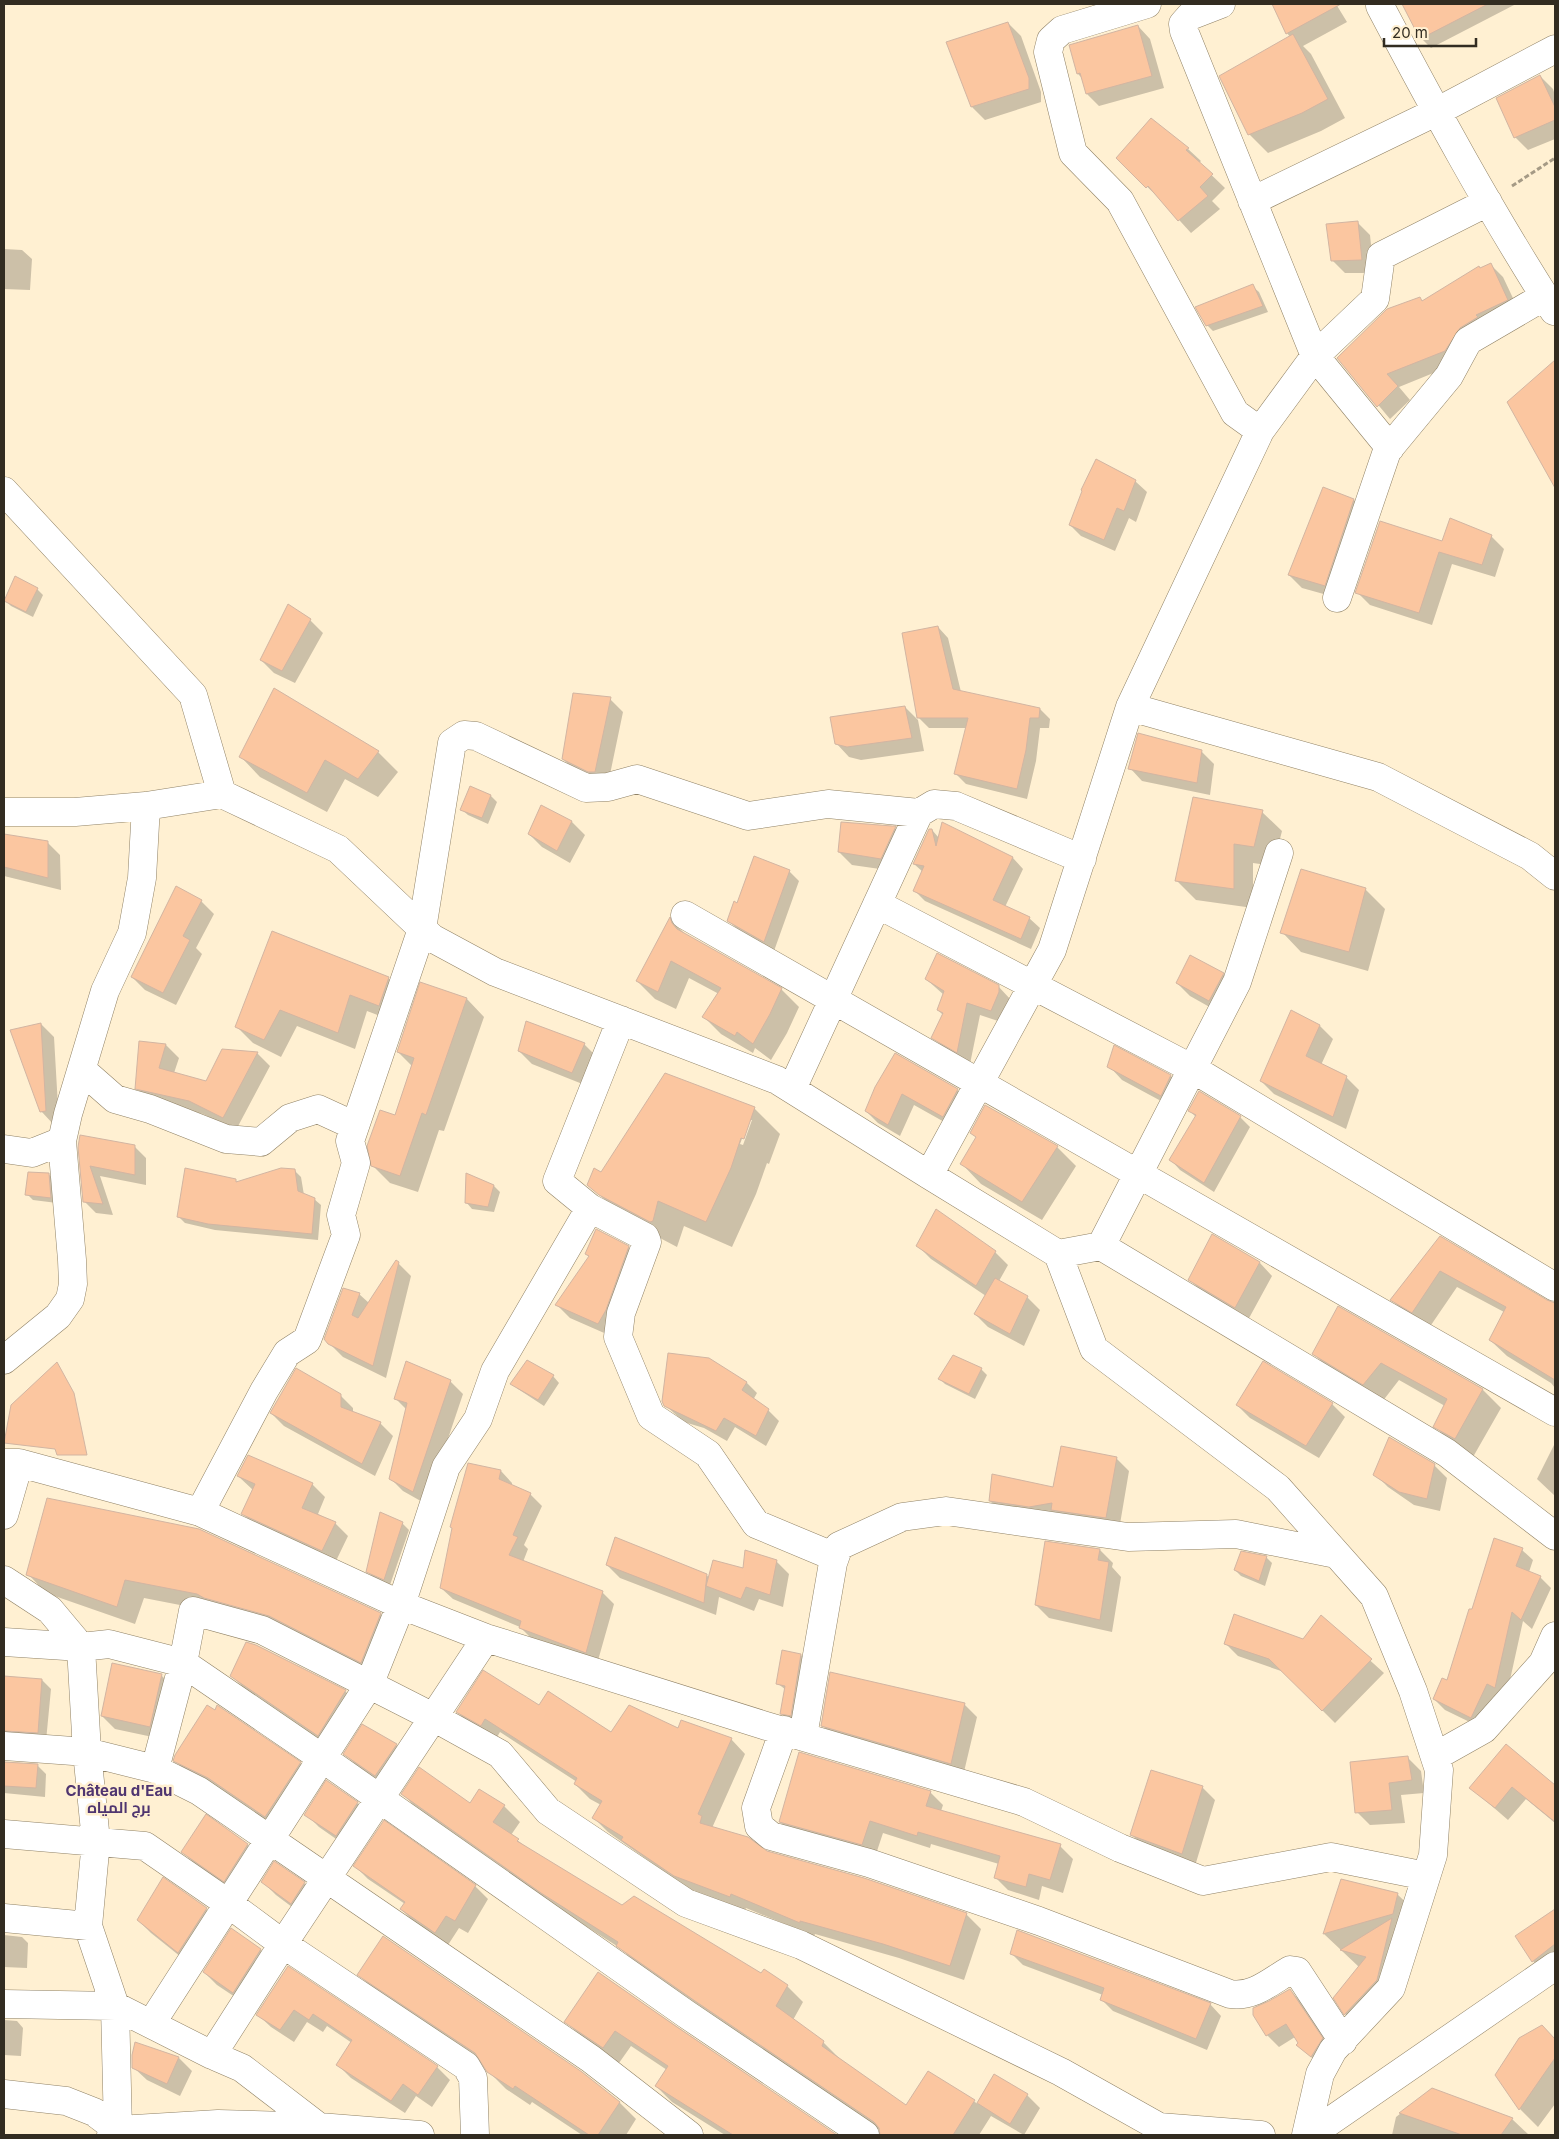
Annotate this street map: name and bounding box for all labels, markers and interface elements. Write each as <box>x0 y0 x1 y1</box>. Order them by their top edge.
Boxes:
scale bar <box>1384 15 1476 47</box>
text: 20 m <box>1392 23 1428 42</box>
district label: Château d'Eau برج المياه <box>66 1781 172 1818</box>

